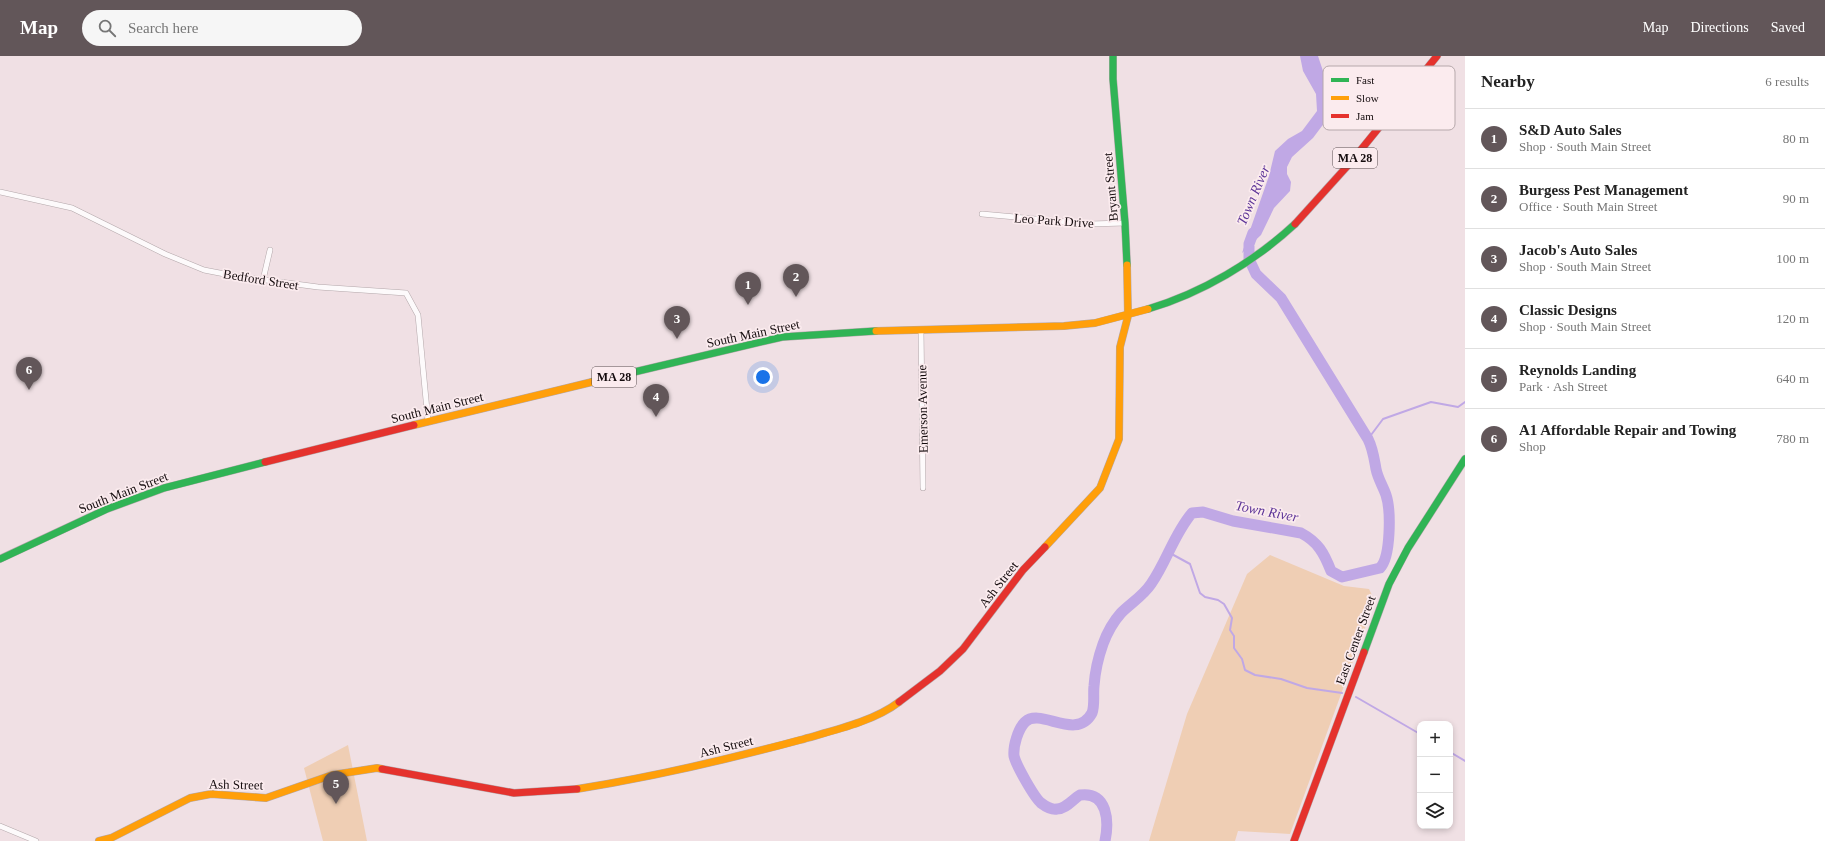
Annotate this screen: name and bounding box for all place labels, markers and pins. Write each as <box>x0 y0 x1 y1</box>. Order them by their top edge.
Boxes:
pin: 2 <box>783 264 809 297</box>
pin: 1 <box>735 272 761 305</box>
pin: 3 <box>664 306 690 339</box>
pin: 6 <box>16 357 42 390</box>
pin: 4 <box>643 384 669 417</box>
pin: 5 <box>323 771 349 804</box>

